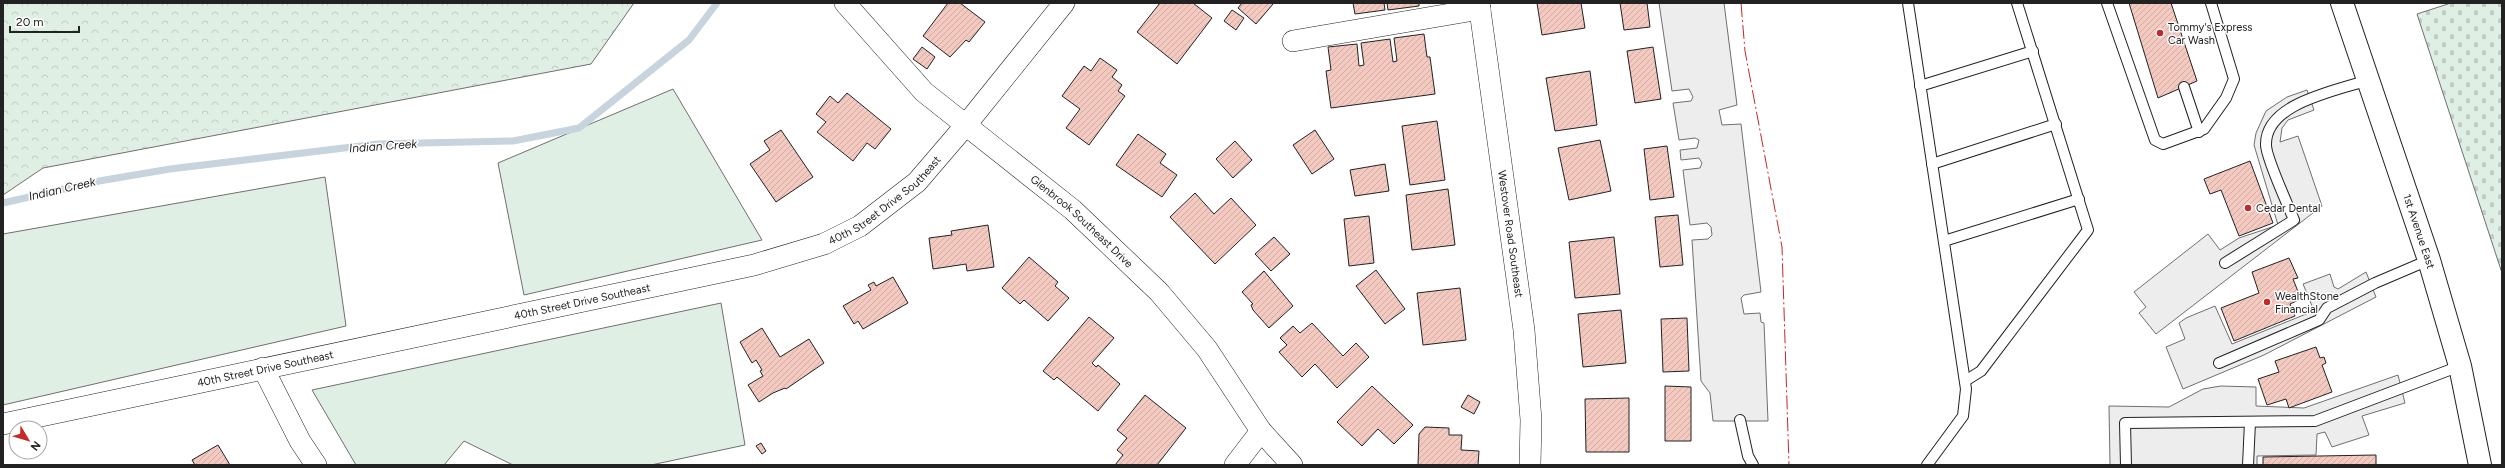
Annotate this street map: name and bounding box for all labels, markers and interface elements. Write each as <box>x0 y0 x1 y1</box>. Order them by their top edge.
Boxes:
scale bar <box>10 8 79 34</box>
text: 20 m <box>16 15 44 29</box>
place label: Tommy's Express Car Wash <box>2168 21 2252 47</box>
marker: Tommy's Express Car Wash <box>2155 28 2165 38</box>
water label: Indian Creek <box>349 137 419 155</box>
street label: 40th Street Drive Southeast <box>826 153 943 247</box>
street label: Westover Road Southeast <box>1496 169 1526 298</box>
street label: Glenbrook Southeast Drive <box>1028 172 1136 270</box>
water label: Indian Creek <box>27 174 98 203</box>
street label: 1st Avenue East <box>2401 192 2438 270</box>
place label: Cedar Dental <box>2256 202 2320 215</box>
marker: Cedar Dental <box>2243 203 2253 213</box>
street label: 40th Street Drive Southeast <box>513 281 652 322</box>
place label: WealthStone Financial <box>2275 290 2339 316</box>
marker: WealthStone Financial <box>2262 297 2272 307</box>
street label: 40th Street Drive Southeast <box>196 348 335 389</box>
north arrow <box>8 420 48 460</box>
text: N <box>28 438 43 453</box>

